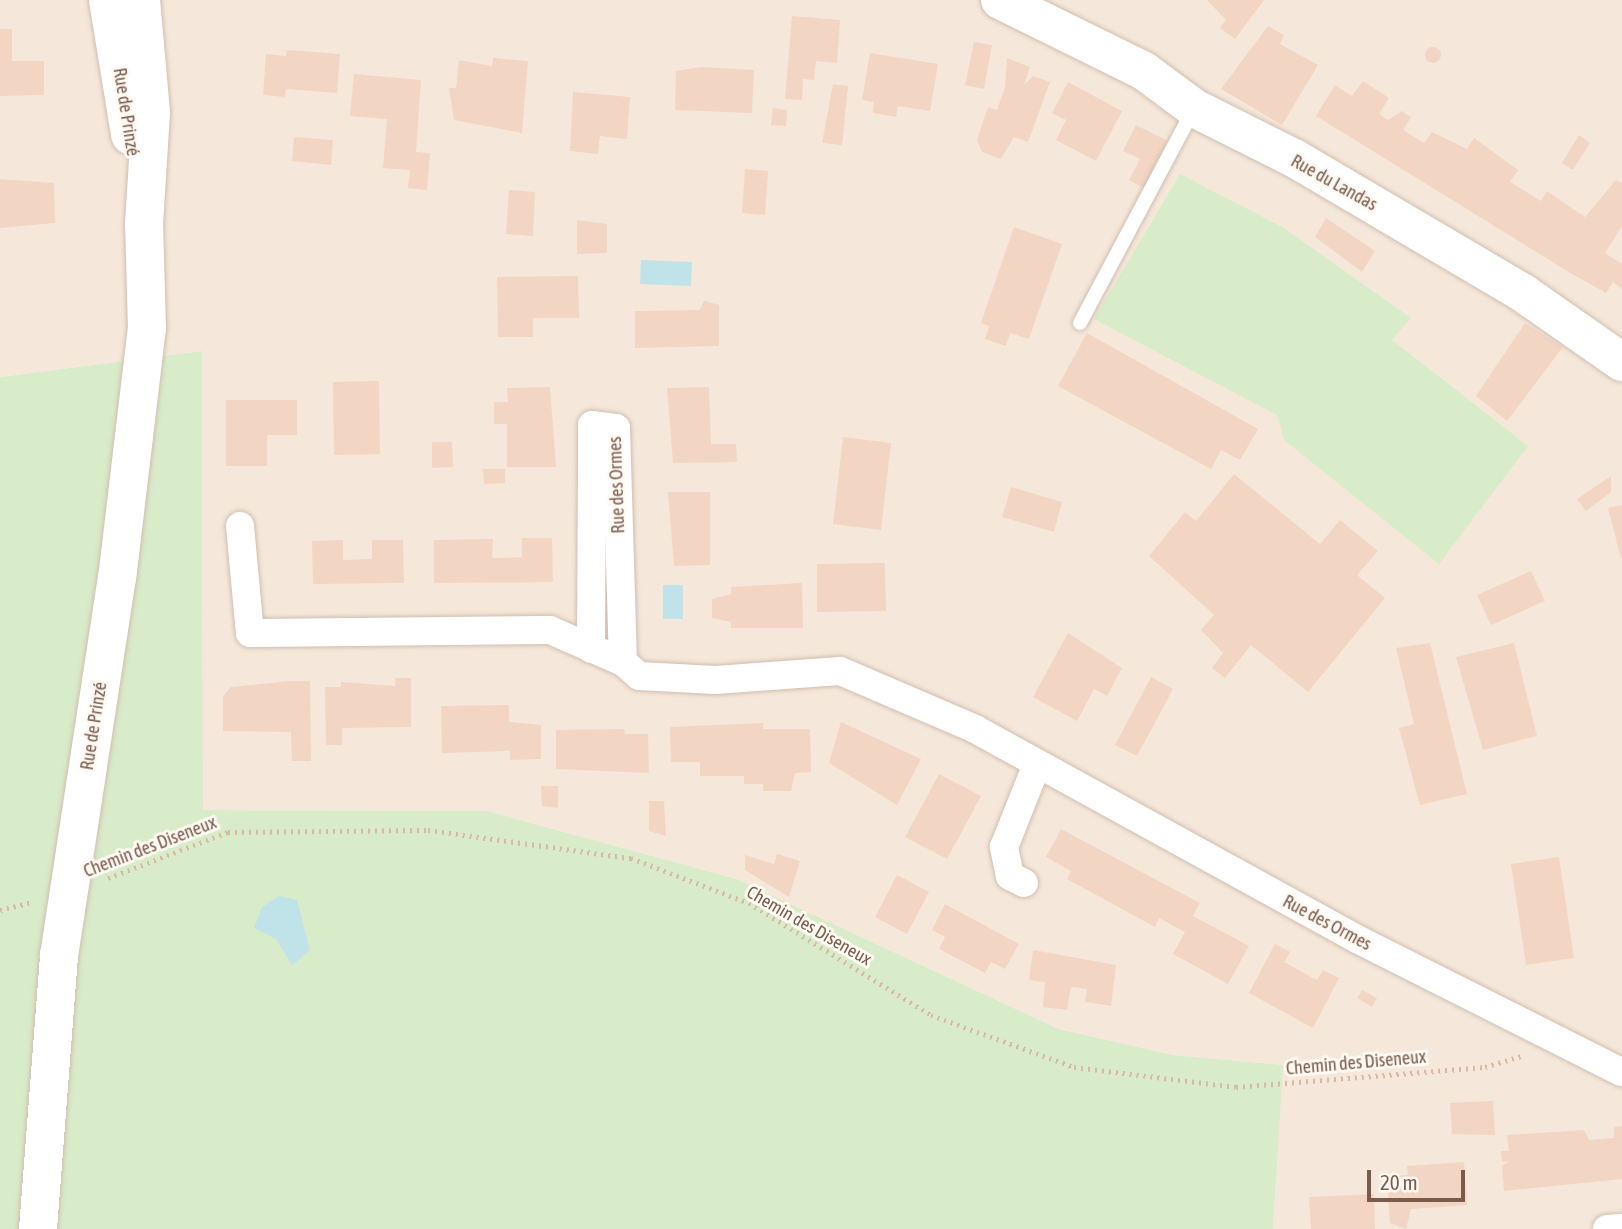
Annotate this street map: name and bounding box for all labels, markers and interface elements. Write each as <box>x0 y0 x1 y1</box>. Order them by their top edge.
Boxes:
street label: Rue de Prinzé <box>108 66 144 158</box>
street label: Rue du Landas <box>1287 150 1381 216</box>
street label: Rue des Ormes <box>605 436 629 534</box>
street label: Rue de Prinzé <box>76 680 112 772</box>
street label: Chemin des Diseneux <box>81 812 219 882</box>
street label: Chemin des Diseneux <box>743 882 875 970</box>
street label: Rue des Ormes <box>1279 891 1375 955</box>
street label: Chemin des Diseneux <box>1285 1046 1427 1080</box>
scale bar <box>1370 1156 1468 1200</box>
text: 20 m <box>1380 1170 1418 1194</box>

